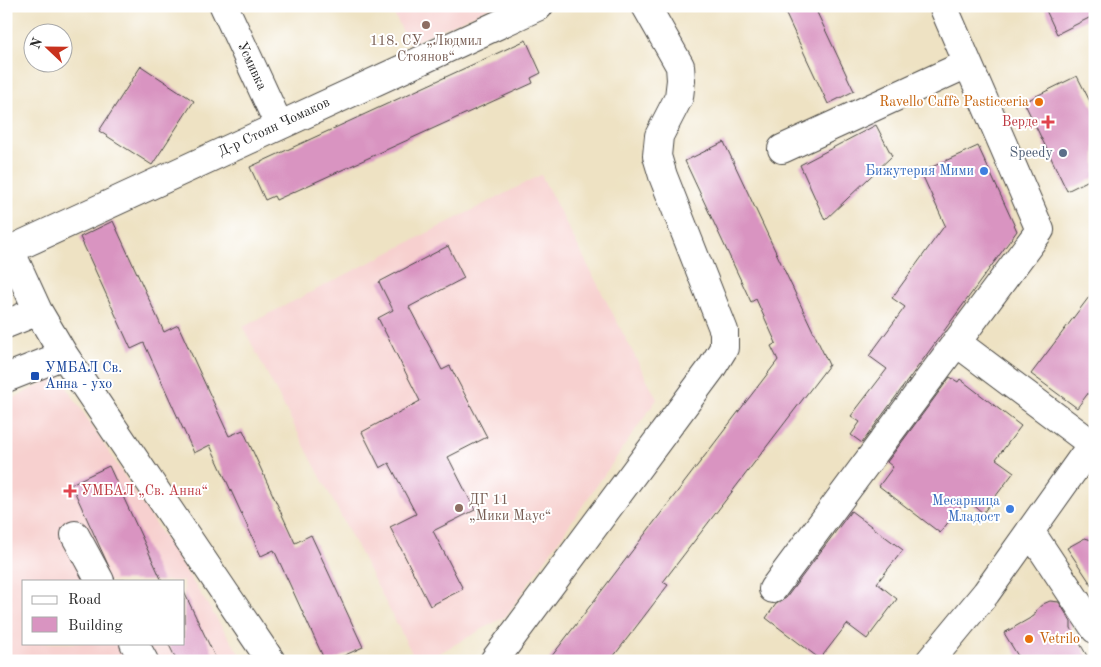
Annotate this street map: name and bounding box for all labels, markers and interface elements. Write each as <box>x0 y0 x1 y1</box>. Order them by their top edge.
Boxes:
marker: 118. СУ „Людмил Стоянов“ <box>420 19 432 31</box>
north arrow <box>22 22 72 72</box>
place label: 118. СУ „Людмил Стоянов“ <box>370 34 482 64</box>
text: N <box>28 36 45 51</box>
street label: Усмивка <box>235 40 269 92</box>
street label: Д-р Стоян Чомаков <box>216 95 332 159</box>
place label: Ravello Caffè Pasticceria <box>879 95 1029 109</box>
marker: Ravello Caffè Pasticceria <box>1033 96 1045 108</box>
place label: Верде <box>1002 115 1038 129</box>
marker: Верде <box>1042 116 1054 128</box>
place label: Speedy <box>1009 146 1054 160</box>
marker: Speedy <box>1057 147 1069 159</box>
place label: Бижутерия Мими <box>865 164 974 178</box>
marker: Бижутерия Мими <box>978 165 990 177</box>
place label: УМБАЛ Св. Анна - ухо <box>45 361 122 391</box>
marker: УМБАЛ Св. Анна - ухо <box>29 370 41 382</box>
marker: УМБАЛ „Св. Анна“ <box>63 484 77 498</box>
place label: УМБАЛ „Св. Анна“ <box>81 484 208 498</box>
place label: ДГ 11 „Мики Маус“ <box>469 493 551 523</box>
place label: Месарница Младост <box>932 494 1000 524</box>
marker: ДГ 11 „Мики Маус“ <box>453 502 465 514</box>
marker: Месарница Младост <box>1004 503 1016 515</box>
legend <box>22 580 185 644</box>
text: Road <box>68 593 102 608</box>
text: Building <box>68 619 123 634</box>
place label: Vetrilo <box>1039 632 1080 646</box>
marker: Vetrilo <box>1023 633 1035 645</box>

